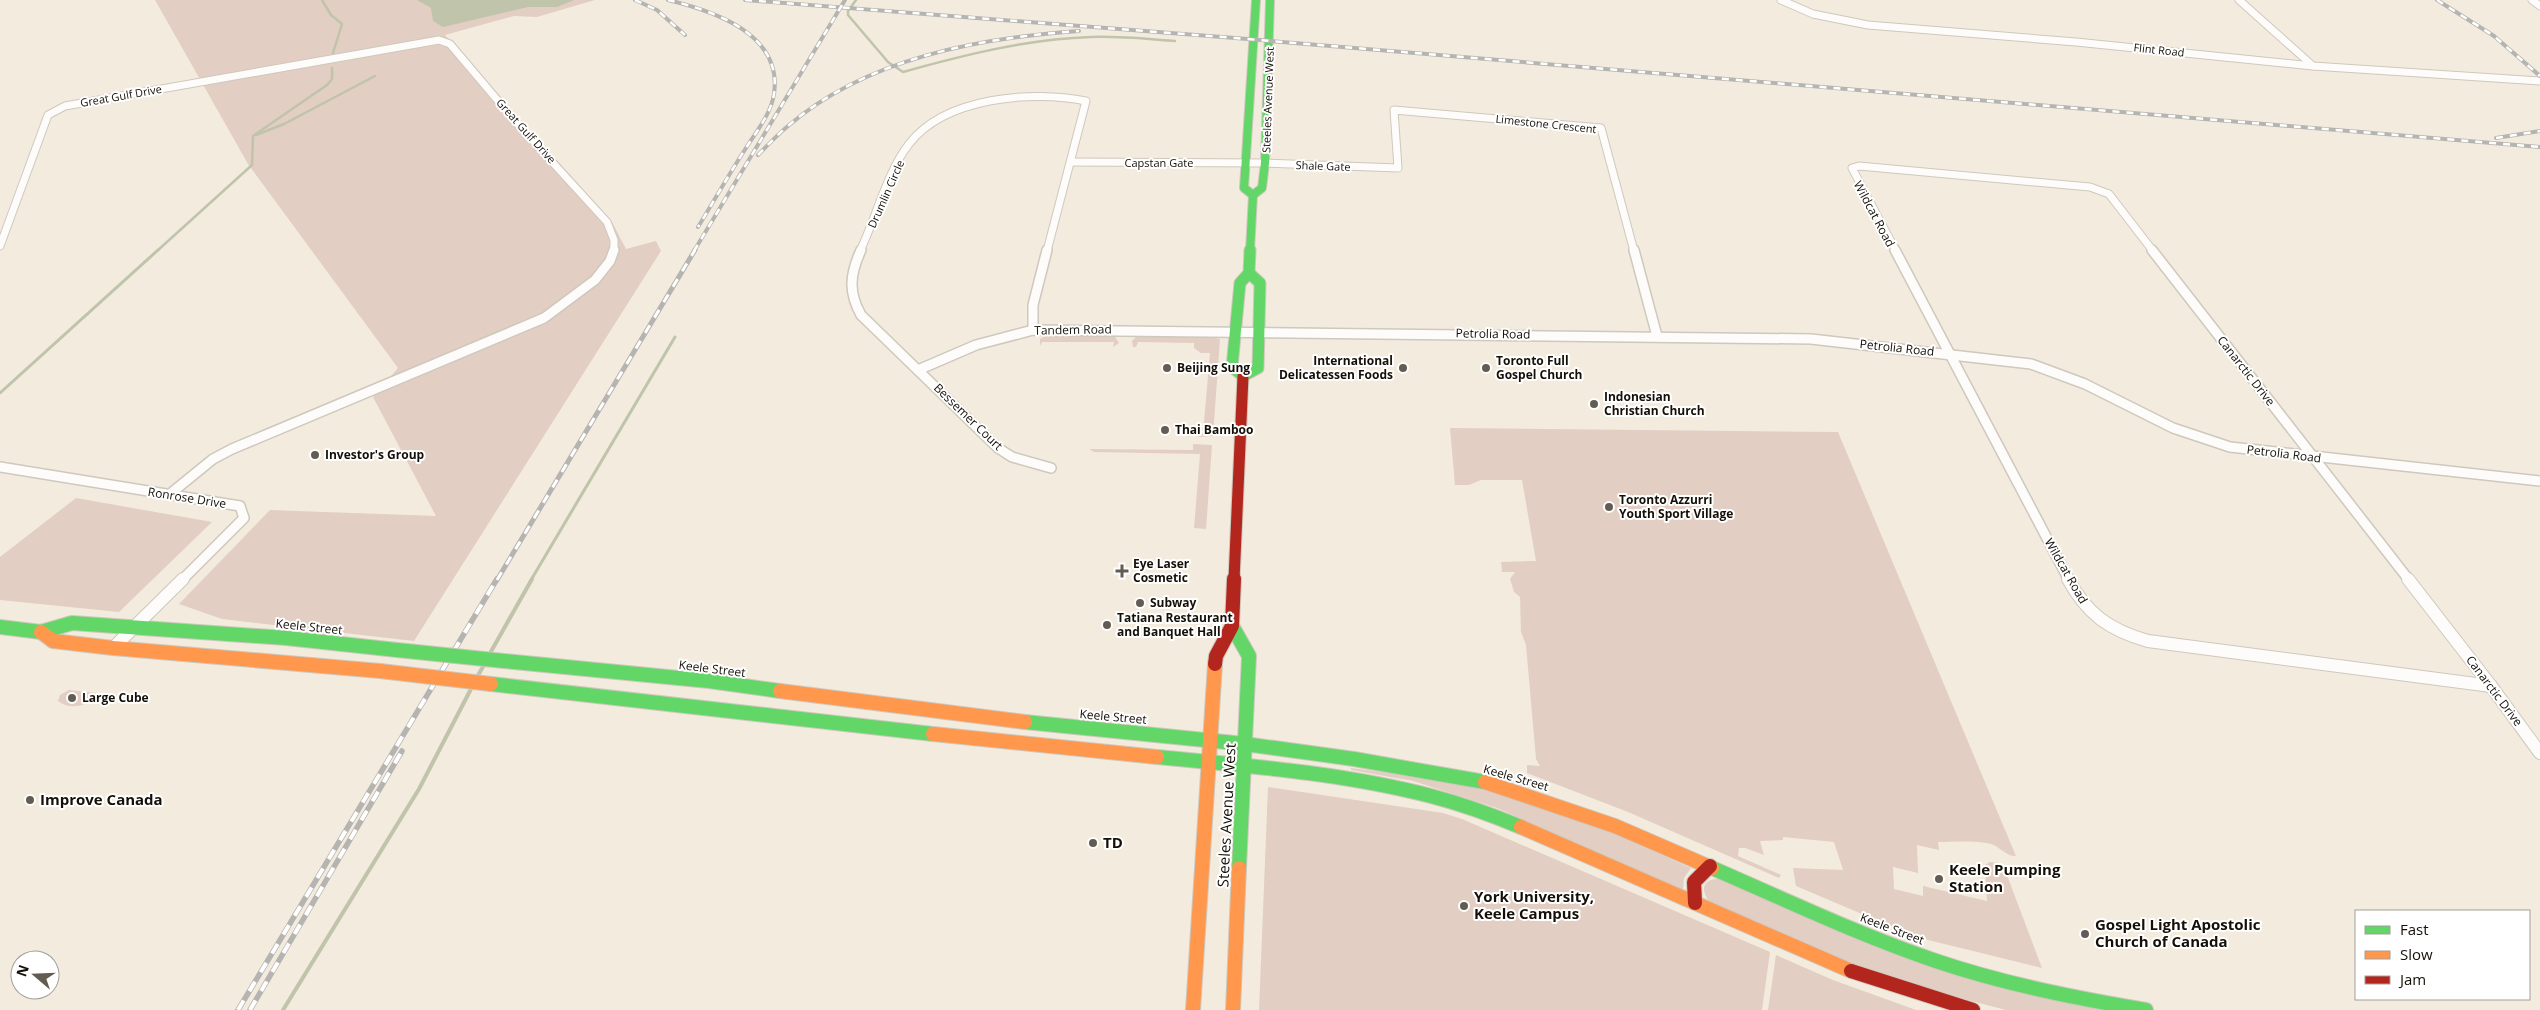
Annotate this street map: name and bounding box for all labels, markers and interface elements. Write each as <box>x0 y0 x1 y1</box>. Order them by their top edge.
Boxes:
street label: Flint Road <box>2133 39 2185 60</box>
street label: Steeles Avenue West <box>1258 47 1277 153</box>
street label: Great Gulf Drive <box>79 81 163 110</box>
street label: Great Gulf Drive <box>493 95 560 166</box>
street label: Limestone Crescent <box>1495 111 1597 136</box>
street label: Capstan Gate <box>1125 155 1193 170</box>
street label: Drumlin Circle <box>864 157 907 230</box>
street label: Shale Gate <box>1295 157 1351 174</box>
street label: Wildcat Road <box>1850 178 1899 250</box>
street label: Tandem Road <box>1034 320 1112 339</box>
street label: Petrolia Road <box>1455 324 1531 343</box>
street label: Canarctic Drive <box>2214 332 2279 409</box>
street label: Petrolia Road <box>1859 335 1935 360</box>
place label: International Delicatessen Foods <box>1279 352 1393 383</box>
place label: Toronto Full Gospel Church <box>1496 352 1582 383</box>
place label: Beijing Sung <box>1177 359 1250 376</box>
marker: Beijing Sung <box>1161 362 1173 374</box>
marker: International Delicatessen Foods <box>1397 362 1409 374</box>
marker: Toronto Full Gospel Church <box>1480 362 1492 374</box>
street label: Bessemer Court <box>930 379 1007 454</box>
place label: Indonesian Christian Church <box>1604 388 1705 419</box>
marker: Indonesian Christian Church <box>1588 398 1600 410</box>
place label: Thai Bamboo <box>1175 421 1253 438</box>
marker: Thai Bamboo <box>1159 424 1171 436</box>
street label: Petrolia Road <box>2246 441 2322 467</box>
place label: Investor's Group <box>325 446 425 463</box>
marker: Investor's Group <box>309 449 321 461</box>
street label: Ronrose Drive <box>147 483 228 512</box>
place label: Toronto Azzurri Youth Sport Village <box>1619 491 1733 522</box>
marker: Toronto Azzurri Youth Sport Village <box>1603 501 1615 513</box>
street label: Wildcat Road <box>2041 535 2092 607</box>
place label: Eye Laser Cosmetic <box>1133 555 1190 586</box>
marker: Eye Laser Cosmetic <box>1115 564 1129 578</box>
place label: Subway <box>1150 594 1197 611</box>
marker: Subway <box>1134 597 1146 609</box>
place label: Tatiana Restaurant and Banquet Hall <box>1117 609 1233 640</box>
street label: Keele Street <box>275 615 343 638</box>
marker: Tatiana Restaurant and Banquet Hall <box>1101 619 1113 631</box>
street label: Canarctic Drive <box>2462 652 2527 730</box>
street label: Keele Street <box>678 656 746 681</box>
place label: Large Cube <box>82 689 149 706</box>
marker: Large Cube <box>66 692 78 704</box>
street label: Keele Street <box>1079 705 1147 728</box>
street label: Steeles Avenue West <box>1212 742 1240 888</box>
street label: Keele Street <box>1481 760 1551 795</box>
place label: Improve Canada <box>40 789 163 809</box>
marker: Improve Canada <box>24 794 36 806</box>
place label: TD <box>1103 832 1123 852</box>
marker: TD <box>1087 837 1099 849</box>
place label: Keele Pumping Station <box>1949 859 2061 896</box>
marker: Keele Pumping Station <box>1933 873 1945 885</box>
place label: York University, Keele Campus <box>1474 886 1594 923</box>
marker: York University, Keele Campus <box>1458 900 1470 912</box>
street label: Keele Street <box>1858 909 1927 949</box>
legend <box>2355 910 2530 1000</box>
place label: Gospel Light Apostolic Church of Canada <box>2095 914 2261 951</box>
text: Fast <box>2400 919 2429 939</box>
marker: Gospel Light Apostolic Church of Canada <box>2079 928 2091 940</box>
text: Slow <box>2400 944 2433 964</box>
north arrow <box>10 950 60 1000</box>
text: N <box>11 962 33 979</box>
text: Jam <box>2398 969 2426 989</box>

